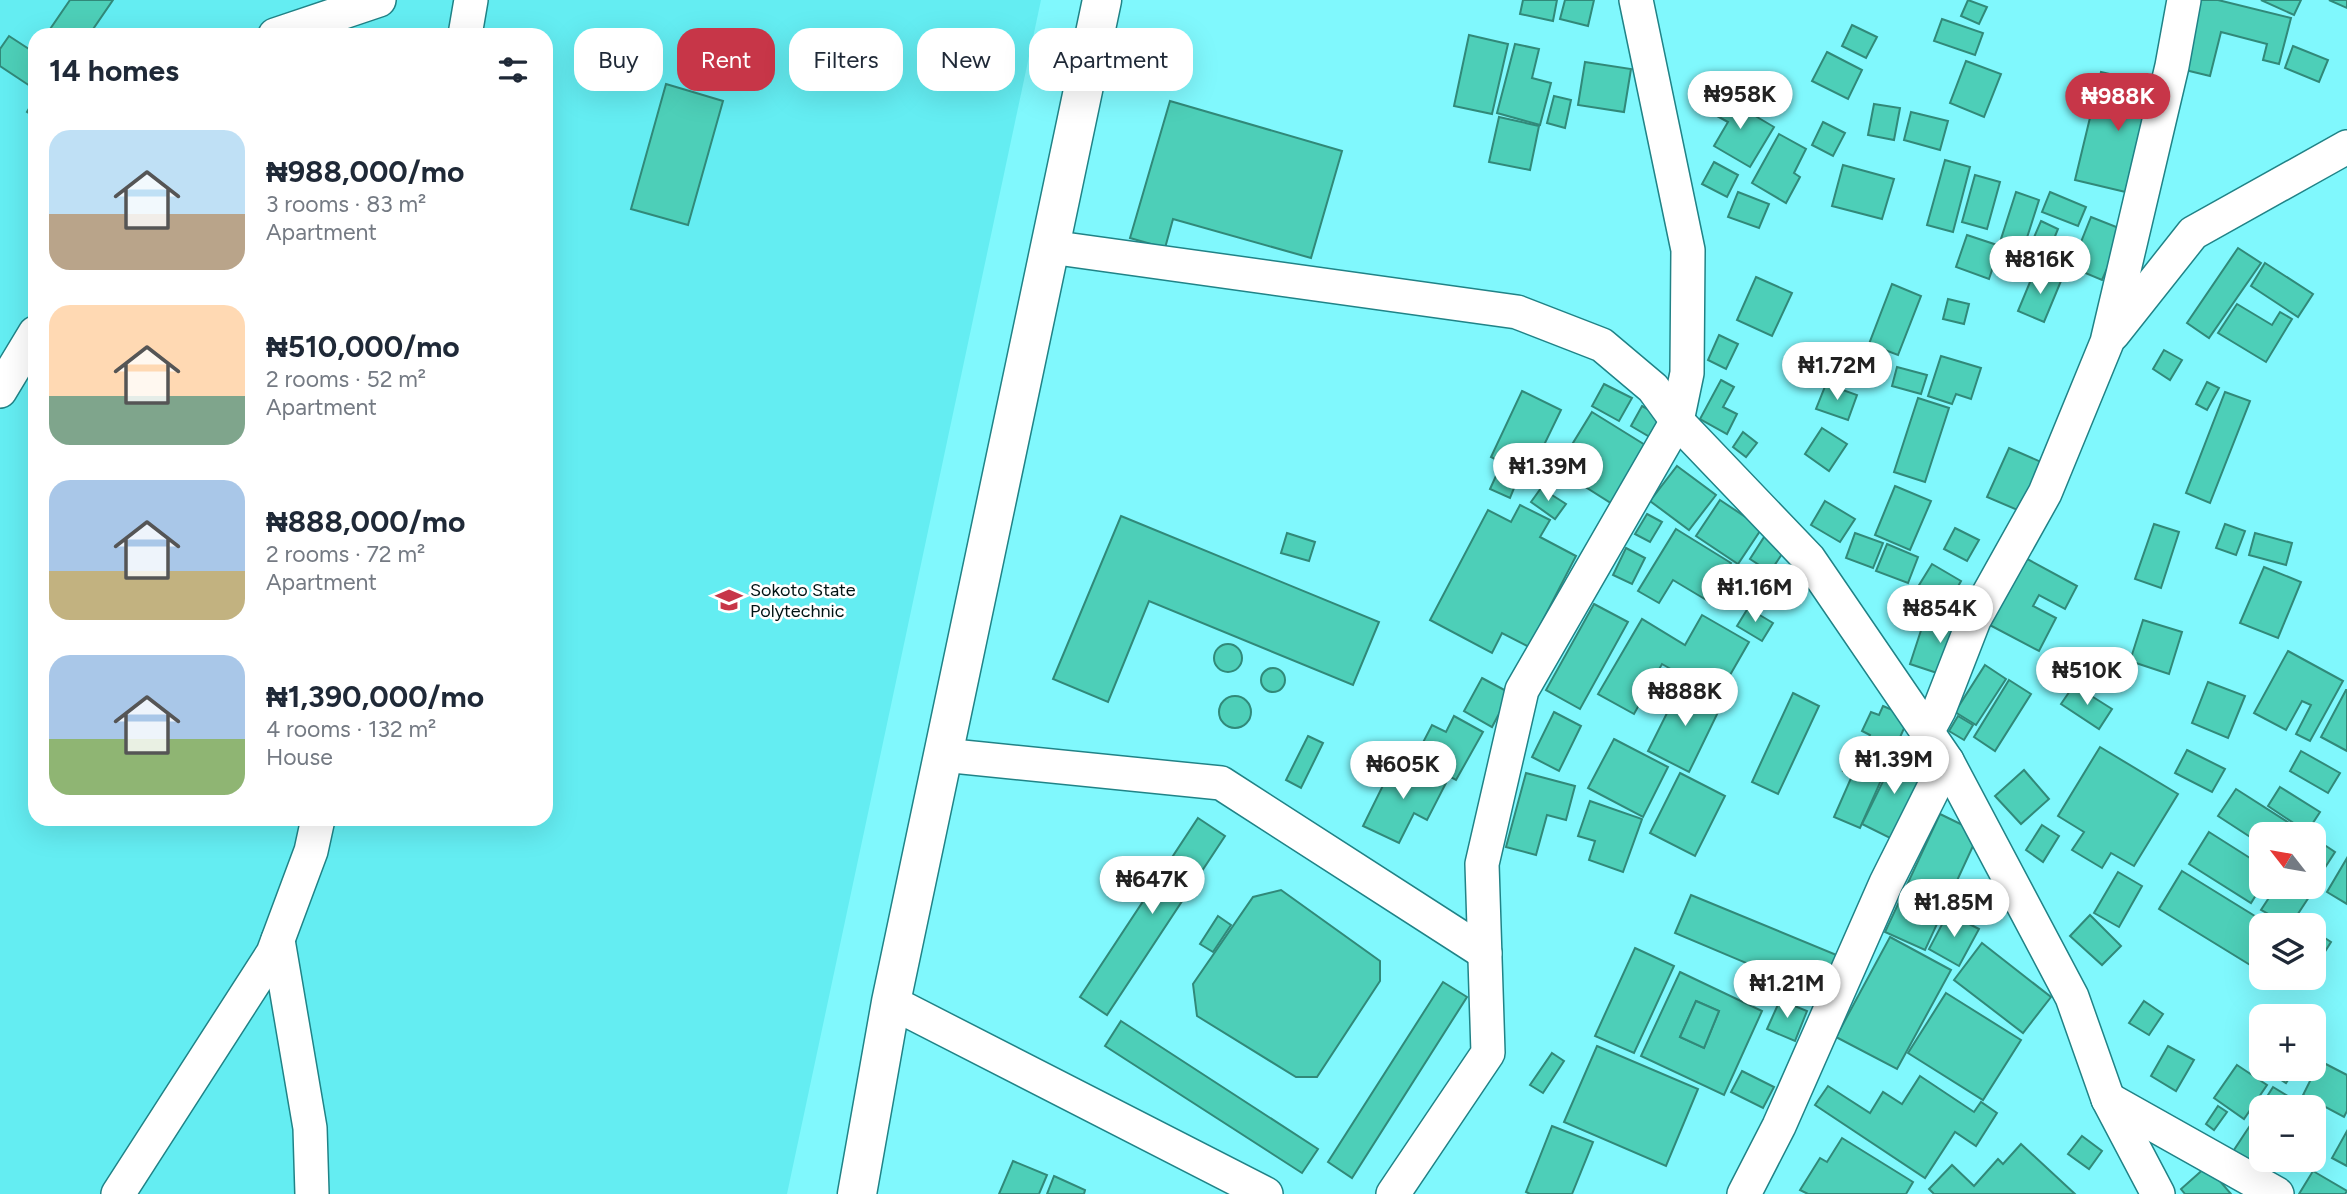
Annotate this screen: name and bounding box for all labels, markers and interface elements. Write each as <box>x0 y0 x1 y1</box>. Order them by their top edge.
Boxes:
chip: Buy <box>574 28 663 91</box>
chip: Rent <box>677 28 775 91</box>
chip: Filters <box>789 28 903 91</box>
chip: New <box>917 28 1015 91</box>
chip: Apartment <box>1029 28 1193 91</box>
icon: filters <box>494 51 532 89</box>
text: 14 homes <box>49 52 179 89</box>
pin: ₦958K <box>1691 72 1789 131</box>
pin: ₦988K <box>2069 74 2167 133</box>
text: ₦958K <box>1704 80 1776 108</box>
text: ₦988K <box>2081 82 2155 110</box>
text: ₦988,000/mo <box>266 153 464 190</box>
icon: home <box>105 158 189 242</box>
text: 3 rooms · 83 m² <box>266 190 426 218</box>
text: Apartment <box>266 218 377 246</box>
pin: ₦816K <box>1991 236 2089 296</box>
text: ₦816K <box>2005 245 2075 273</box>
text: ₦510,000/mo <box>266 328 460 365</box>
icon: home <box>105 333 189 417</box>
pin: ₦1.72M <box>1780 342 1894 402</box>
text: ₦1.72M <box>1798 351 1876 379</box>
text: 2 rooms · 52 m² <box>266 365 426 393</box>
text: Apartment <box>266 393 377 421</box>
pin: ₦1.39M <box>1491 444 1605 503</box>
text: ₦1.39M <box>1509 452 1587 480</box>
text: ₦888,000/mo <box>266 503 465 540</box>
icon: home <box>105 508 189 592</box>
text: 2 rooms · 72 m² <box>266 540 425 568</box>
pin: ₦1.16M <box>1698 564 1812 624</box>
text: Apartment <box>266 568 377 596</box>
text: ₦1.16M <box>1718 573 1792 601</box>
place label: Sokoto State Polytechnic <box>750 579 856 622</box>
school or university icon: Sokoto State Polytechnic <box>714 585 744 615</box>
pin: ₦854K <box>1891 586 1989 645</box>
text: ₦854K <box>1903 594 1977 622</box>
pin: ₦510K <box>2038 648 2136 707</box>
text: ₦510K <box>2052 656 2122 684</box>
pin: ₦888K <box>1636 668 1734 728</box>
text: ₦888K <box>1648 677 1722 705</box>
text: ₦1,390,000/mo <box>266 678 484 715</box>
icon: home <box>105 683 189 767</box>
text: 4 rooms · 132 m² <box>266 715 436 743</box>
pin: ₦1.39M <box>1837 736 1951 796</box>
pin: ₦605K <box>1354 742 1452 801</box>
text: House <box>266 743 333 771</box>
text: ₦1.39M <box>1855 745 1933 773</box>
text: ₦605K <box>1366 750 1440 778</box>
north arrow <box>2249 822 2326 900</box>
map controls <box>2249 822 2326 1172</box>
pin: ₦647K <box>1103 856 1201 916</box>
text: ₦647K <box>1116 865 1188 893</box>
pin: ₦1.85M <box>1897 880 2011 939</box>
text: ₦1.85M <box>1914 888 1994 916</box>
button: layers <box>2249 913 2326 990</box>
pin: ₦1.21M <box>1730 960 1844 1020</box>
text: ₦1.21M <box>1750 969 1824 997</box>
button: + <box>2249 1004 2326 1081</box>
button: − <box>2249 1095 2326 1172</box>

